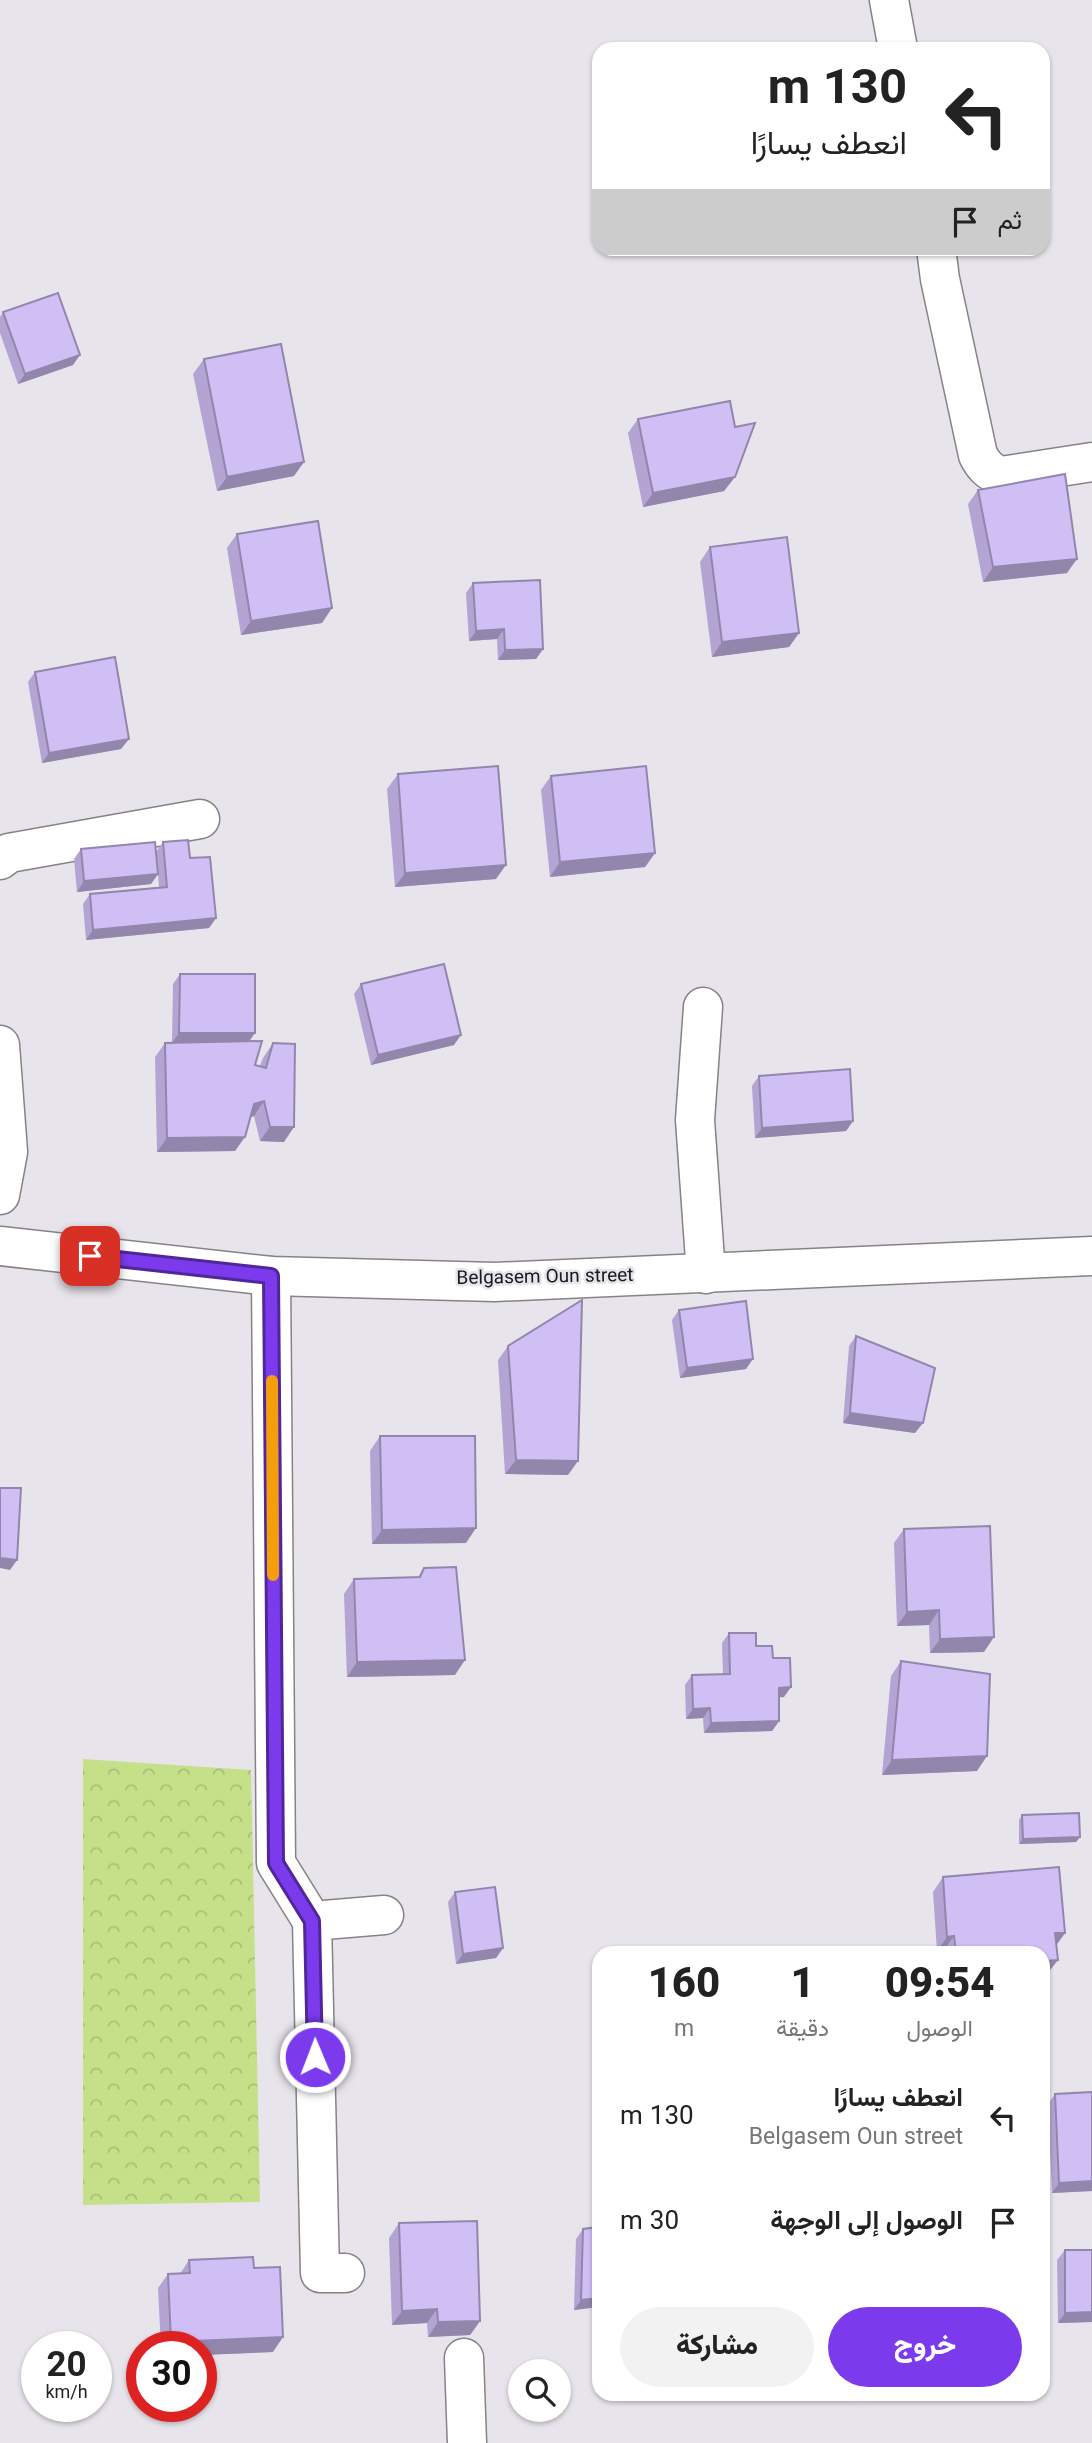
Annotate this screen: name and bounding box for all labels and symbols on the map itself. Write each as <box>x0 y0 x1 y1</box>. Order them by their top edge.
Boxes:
pin <box>60 1226 120 1286</box>
street label: Belgasem Oun street <box>456 1262 634 1294</box>
position arrow <box>278 2020 352 2094</box>
speed limit sign: 30 <box>126 2331 217 2422</box>

